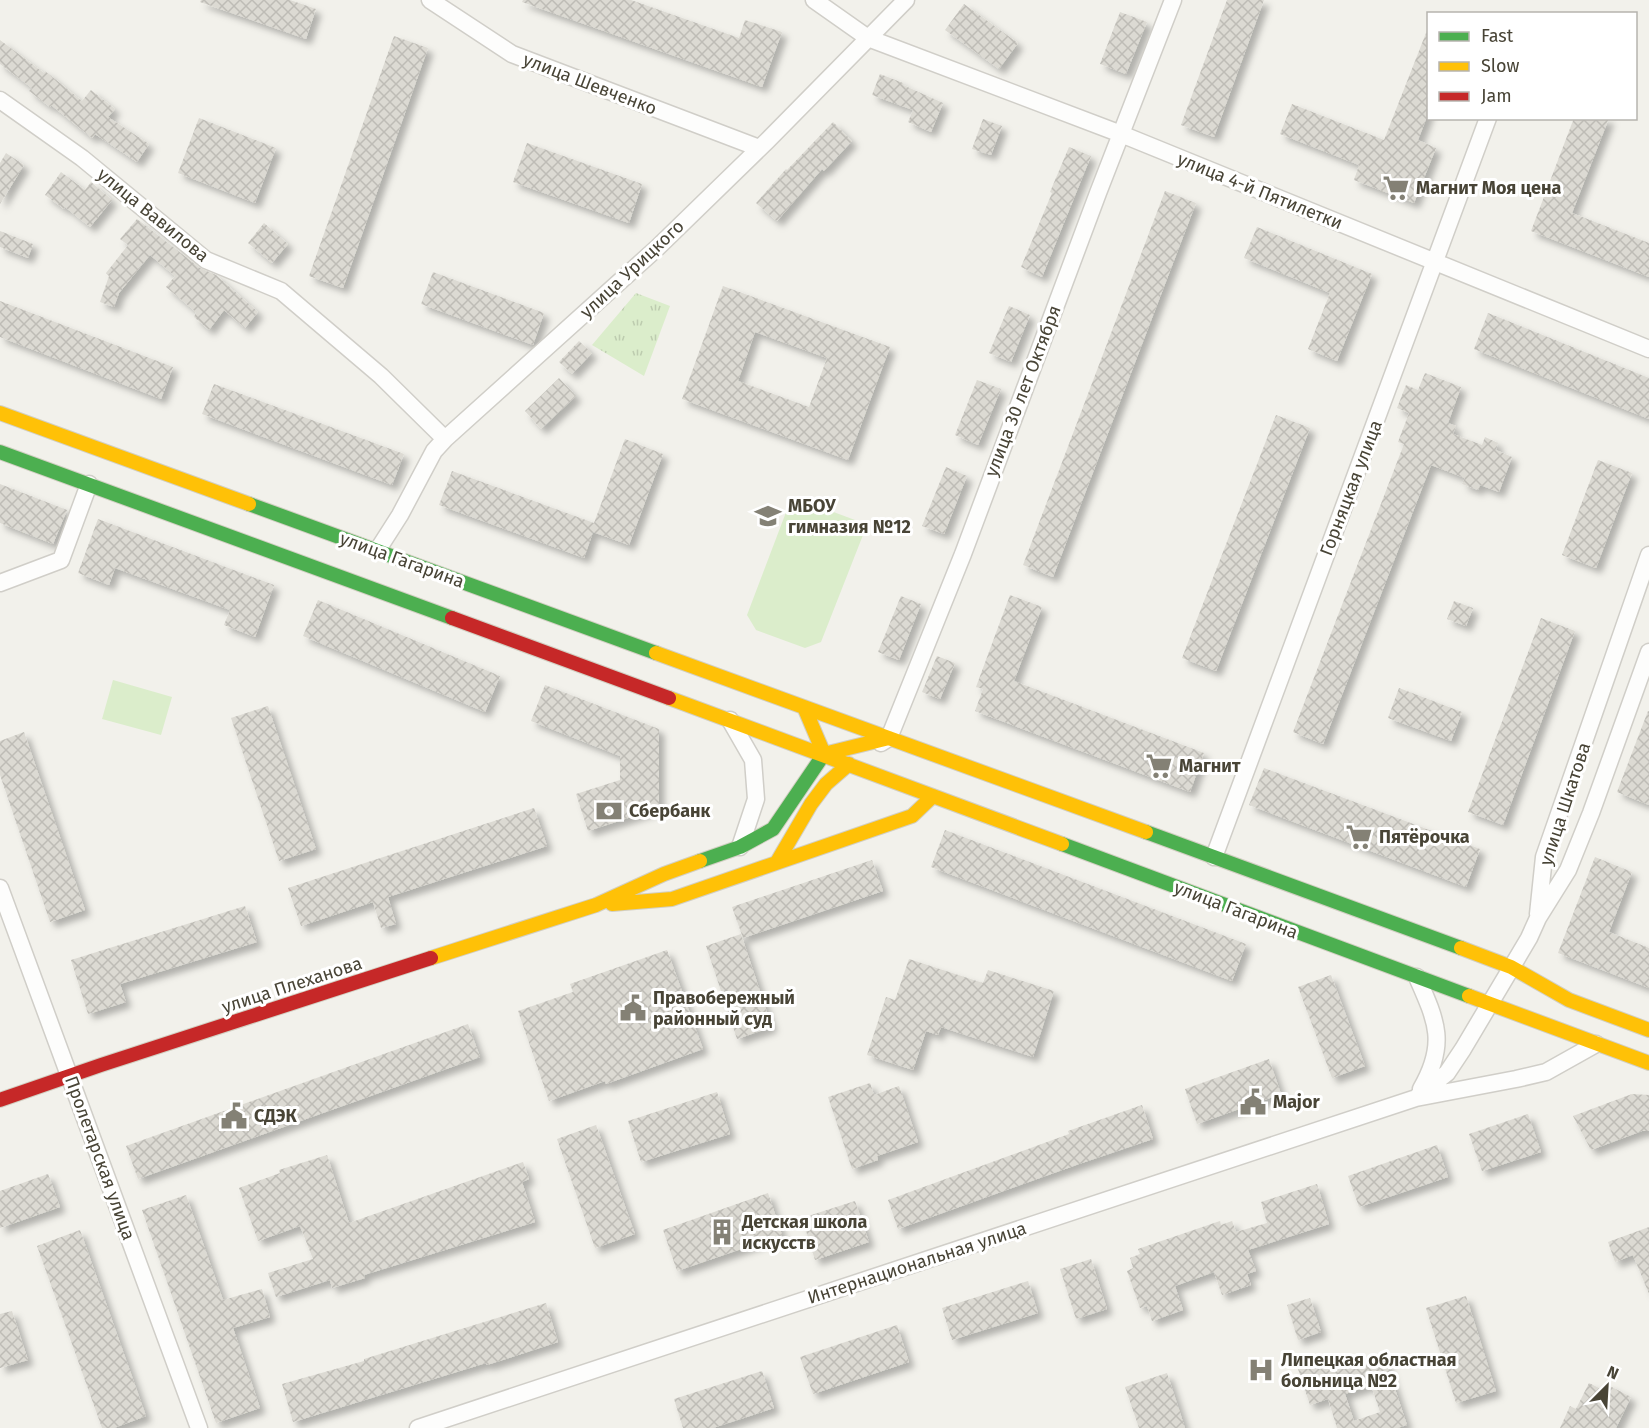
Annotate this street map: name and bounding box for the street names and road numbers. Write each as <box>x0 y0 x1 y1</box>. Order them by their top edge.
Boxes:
street label: улица Шевченко <box>520 48 660 120</box>
street label: улица 4-й Пятилетки <box>1174 148 1346 234</box>
street label: улица Вавилова <box>93 163 213 267</box>
street label: улица Урицкого <box>575 215 689 323</box>
street label: улица 30 лет Октября <box>980 302 1066 480</box>
street label: Горняцкая улица <box>1315 417 1387 559</box>
street label: улица Гагарина <box>337 527 467 593</box>
street label: улица Шкатова <box>1535 740 1595 868</box>
street label: улица Гагарина <box>1171 876 1301 944</box>
street label: улица Плеханова <box>219 952 365 1018</box>
street label: Пролетарская улица <box>60 1073 140 1243</box>
street label: Интернациональная улица <box>805 1217 1029 1309</box>

